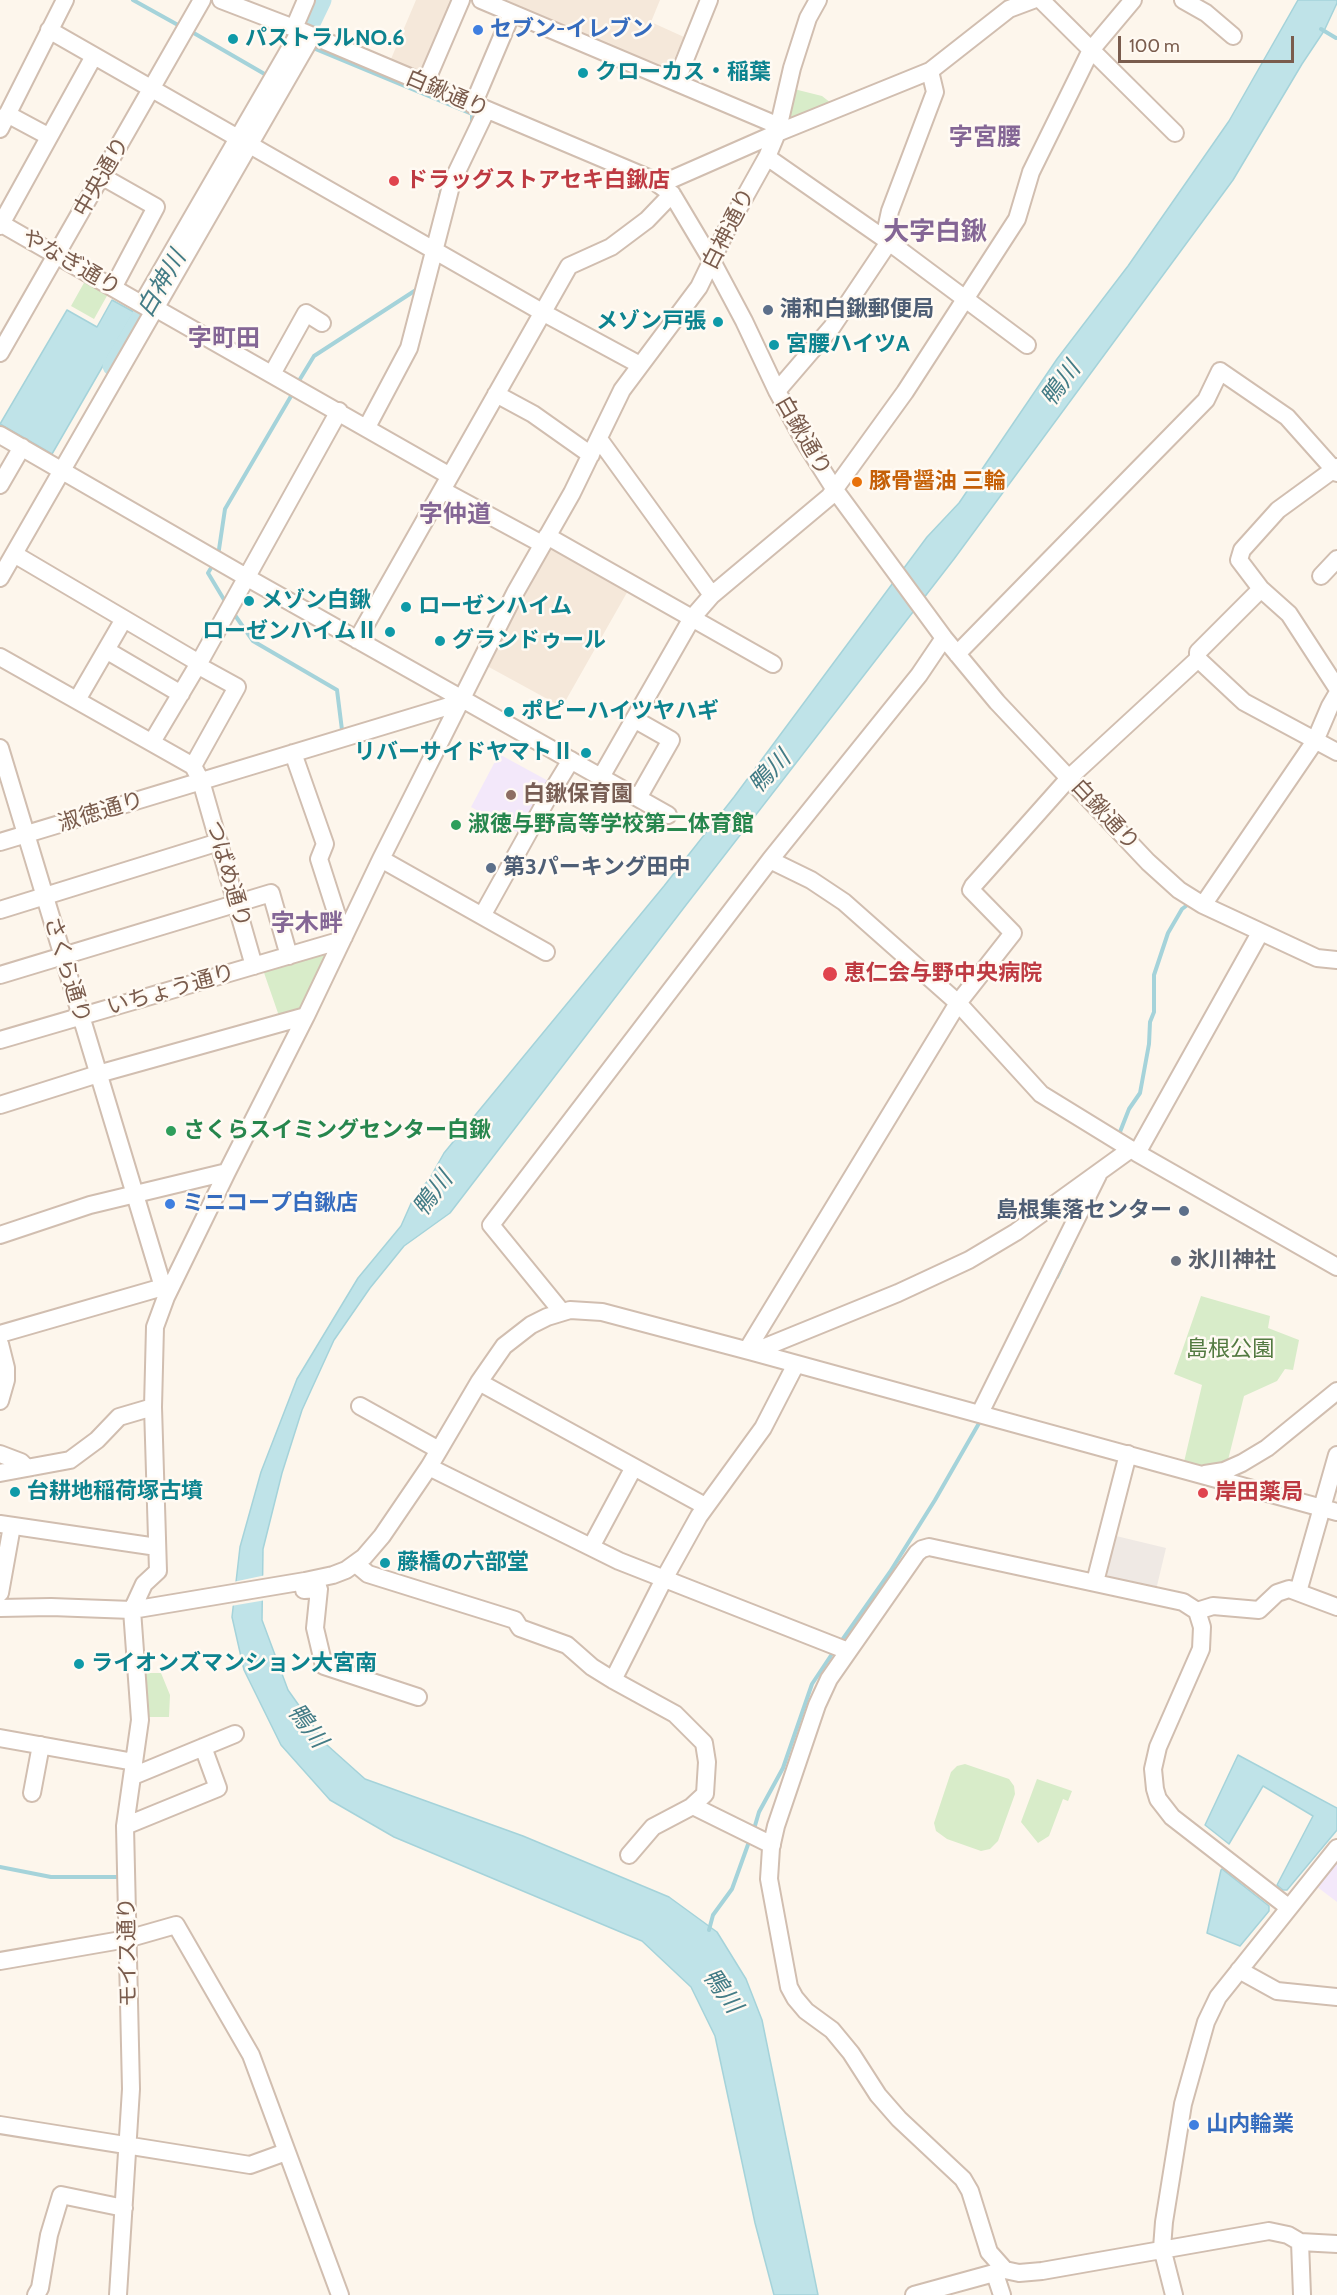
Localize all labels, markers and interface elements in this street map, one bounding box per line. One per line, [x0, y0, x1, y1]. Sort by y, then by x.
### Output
place label: セブン-イレブン [490, 17, 653, 43]
marker: セブン-イレブン [471, 23, 485, 37]
scale bar [1121, 24, 1296, 62]
place label: パストラルNO.6 [245, 26, 405, 52]
marker: パストラルNO.6 [226, 32, 240, 46]
text: 100 m [1129, 35, 1180, 57]
place label: クローカス・稲葉 [595, 60, 771, 86]
street label: 白鍬通り [401, 65, 493, 123]
marker: クローカス・稲葉 [576, 66, 590, 80]
district label: 字宮腰 [949, 124, 1021, 152]
street label: 中央通り [69, 132, 135, 222]
place label: ドラッグストアセキ白鍬店 [406, 168, 670, 194]
marker: ドラッグストアセキ白鍬店 [387, 174, 401, 188]
street label: 白神通り [697, 184, 761, 274]
district label: 大字白鍬 [883, 216, 987, 248]
street label: やなぎ通り [17, 224, 125, 302]
water label: 白神川 [132, 246, 192, 322]
place label: 浦和白鍬郵便局 [780, 297, 934, 323]
marker: 浦和白鍬郵便局 [761, 303, 775, 317]
place label: メゾン戸張 [596, 309, 706, 335]
marker: メゾン戸張 [711, 315, 725, 329]
district label: 字町田 [188, 325, 260, 353]
place label: 宮腰ハイツA [786, 332, 910, 358]
marker: 宮腰ハイツA [767, 338, 781, 352]
water label: 鴨川 [1035, 356, 1087, 412]
street label: 白鍬通り [770, 391, 836, 481]
place label: 豚骨醤油 三輪 [869, 469, 1006, 495]
marker: 豚骨醤油 三輪 [850, 475, 864, 489]
district label: 字仲道 [419, 501, 491, 529]
place label: メゾン白鍬 [261, 588, 371, 614]
marker: メゾン白鍬 [242, 594, 256, 608]
place label: ローゼンハイム [418, 594, 572, 620]
marker: ローゼンハイム [399, 600, 413, 614]
place label: ローゼンハイムⅡ [202, 619, 378, 645]
marker: ローゼンハイムⅡ [383, 625, 397, 639]
place label: グランドゥール [452, 628, 606, 654]
marker: グランドゥール [433, 634, 447, 648]
place label: ポピーハイツヤハギ [521, 699, 719, 725]
marker: ポピーハイツヤハギ [502, 705, 516, 719]
place label: リバーサイドヤマトⅡ [354, 740, 574, 766]
water label: 鴨川 [743, 745, 797, 799]
marker: リバーサイドヤマトⅡ [579, 746, 593, 760]
street label: 白鍬通り [1065, 774, 1145, 856]
place label: 白鍬保育園 [523, 782, 633, 808]
street label: 淑徳通り [55, 787, 147, 837]
marker: 白鍬保育園 [504, 788, 518, 802]
place label: 淑徳与野高等学校第二体育館 [468, 812, 754, 838]
street label: つばめ通り [200, 817, 256, 931]
marker: 淑徳与野高等学校第二体育館 [449, 818, 463, 832]
place label: 第3パーキング田中 [503, 855, 691, 881]
marker: 第3パーキング田中 [484, 861, 498, 875]
district label: 字木畔 [271, 910, 343, 938]
street label: さくら通り [38, 914, 96, 1026]
street label: いちょう通り [104, 959, 238, 1021]
place label: 恵仁会与野中央病院 [844, 961, 1042, 987]
marker: 恵仁会与野中央病院 [821, 965, 839, 983]
place label: さくらスイミングセンター白鍬 [183, 1118, 491, 1144]
marker: さくらスイミングセンター白鍬 [164, 1124, 178, 1138]
water label: 鴨川 [407, 1166, 459, 1222]
place label: ミニコープ白鍬店 [182, 1191, 358, 1217]
marker: ミニコープ白鍬店 [163, 1197, 177, 1211]
place label: 島根集落センター [996, 1198, 1172, 1224]
marker: 島根集落センター [1177, 1204, 1191, 1218]
place label: 氷川神社 [1188, 1248, 1276, 1274]
marker: 氷川神社 [1169, 1254, 1183, 1268]
park label: 島根公園 [1186, 1337, 1274, 1363]
place label: 台耕地稲荷塚古墳 [27, 1479, 203, 1505]
place label: 岸田薬局 [1215, 1480, 1303, 1506]
marker: 台耕地稲荷塚古墳 [8, 1485, 22, 1499]
marker: 岸田薬局 [1196, 1486, 1210, 1500]
place label: 藤橋の六部堂 [397, 1550, 529, 1576]
marker: 藤橋の六部堂 [378, 1556, 392, 1570]
place label: ライオンズマンション大宮南 [91, 1651, 377, 1677]
marker: ライオンズマンション大宮南 [72, 1657, 86, 1671]
water label: 鴨川 [281, 1698, 333, 1754]
street label: モイス通り [114, 1897, 142, 2007]
water label: 鴨川 [696, 1963, 748, 2019]
place label: 山内輪業 [1206, 2112, 1294, 2138]
marker: 山内輪業 [1187, 2118, 1201, 2132]

